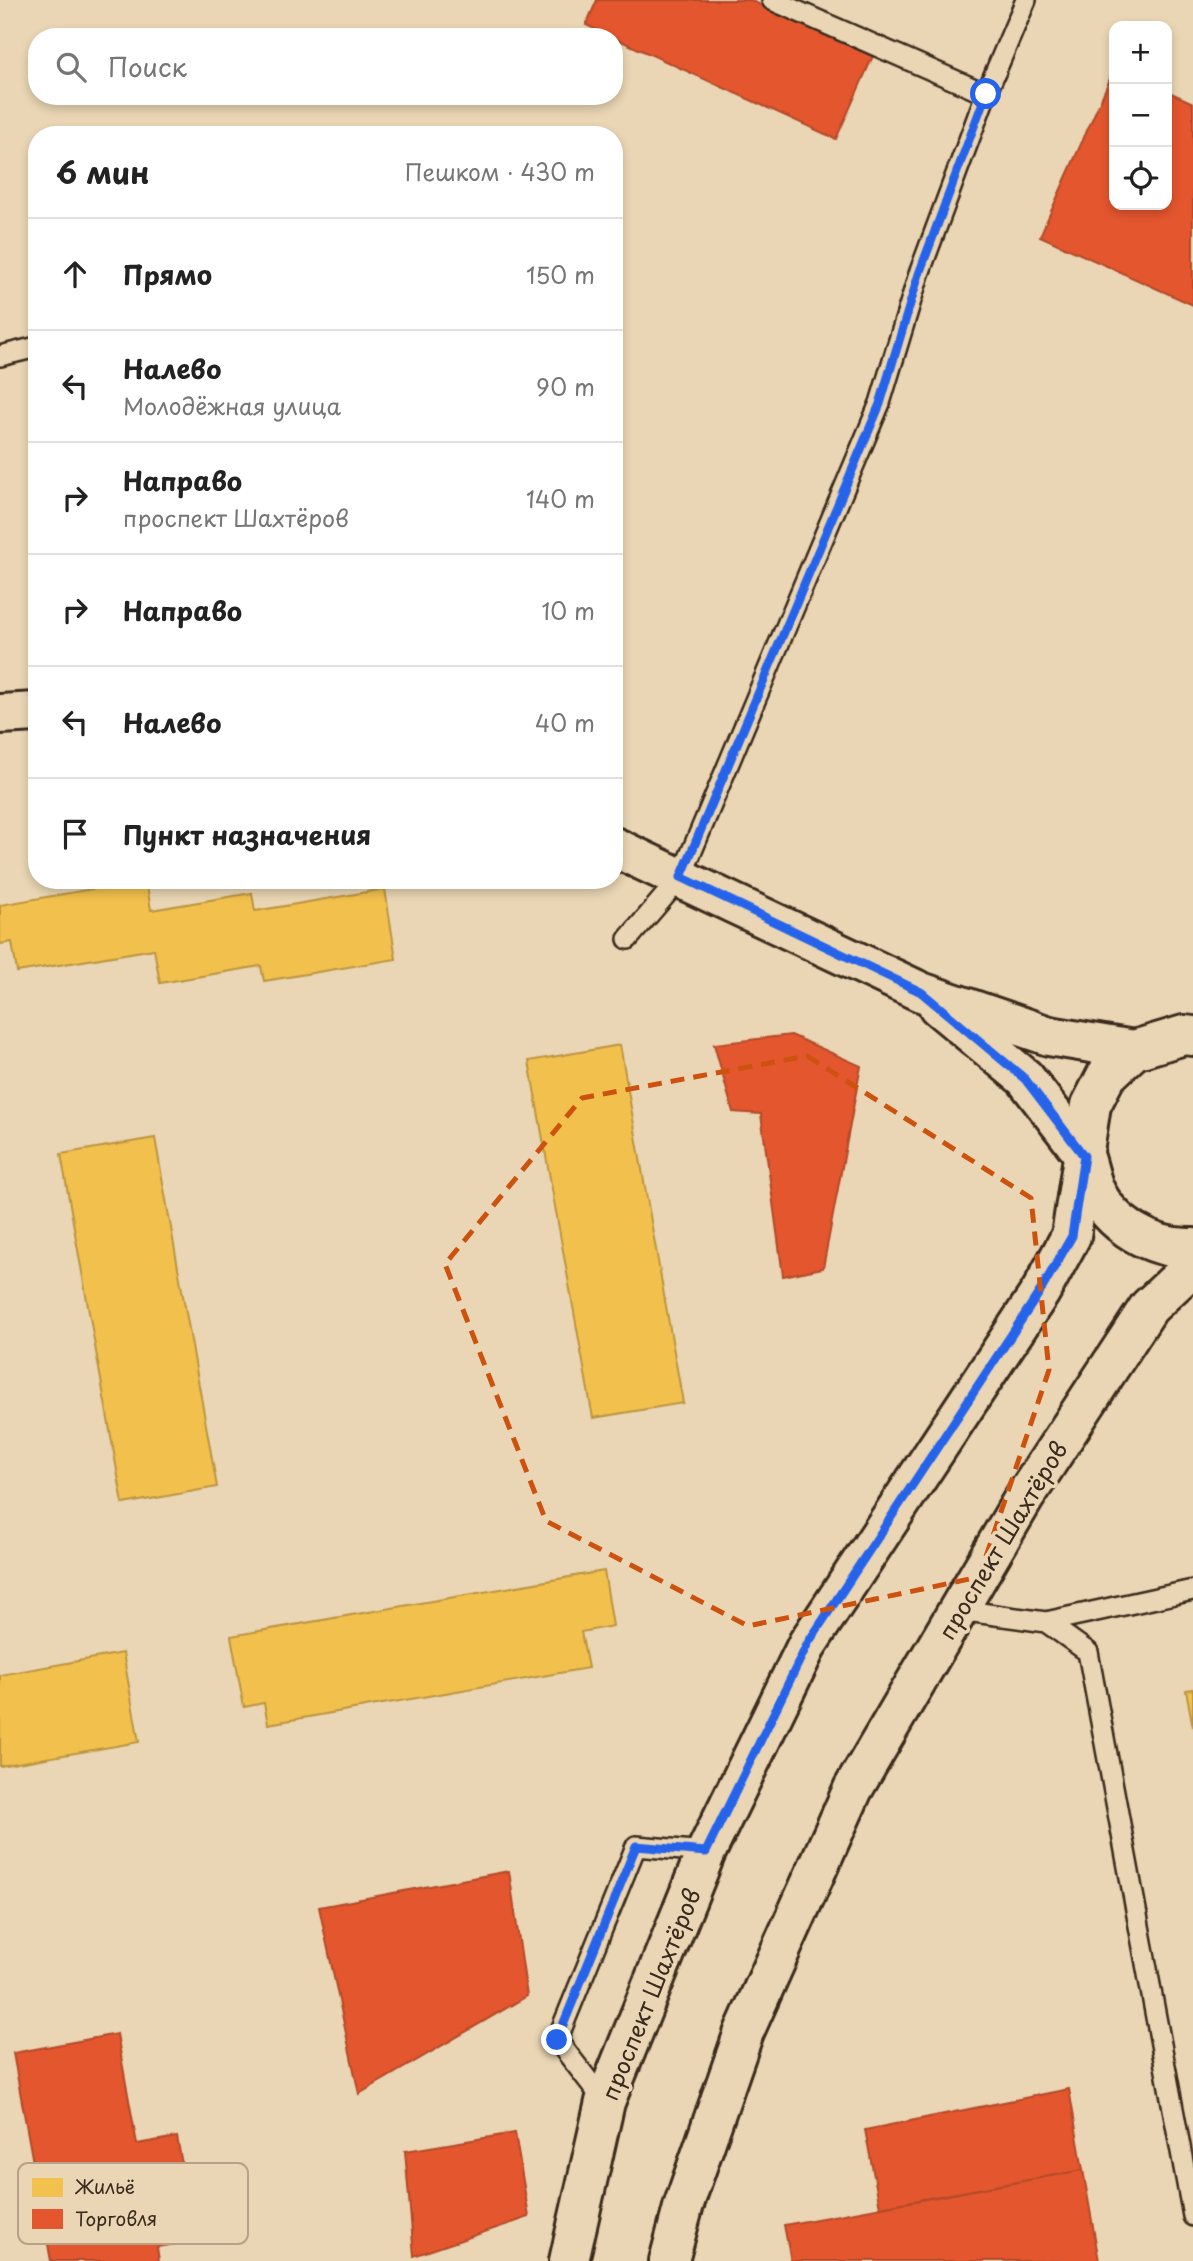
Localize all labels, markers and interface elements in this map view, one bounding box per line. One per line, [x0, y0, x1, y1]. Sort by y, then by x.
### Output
map controls [1109, 21, 1172, 210]
button: + [1109, 21, 1172, 84]
search box [28, 28, 623, 105]
text: Поиск [108, 47, 187, 86]
icon: search [52, 48, 90, 86]
route start [970, 78, 1001, 109]
button: − [1109, 84, 1172, 147]
button: locate [1109, 147, 1172, 210]
text: 6 мин [56, 149, 150, 194]
text: Пешком · 430 m [405, 154, 595, 189]
icon: ahead [56, 255, 94, 293]
text: Прямо [123, 255, 212, 294]
text: 150 m [526, 257, 595, 292]
text: Налево [123, 349, 221, 388]
icon: left [56, 367, 94, 405]
text: 90 m [536, 369, 595, 404]
text: Молодёжная улица [123, 388, 341, 423]
text: Направо [123, 461, 242, 500]
icon: right [56, 479, 94, 517]
text: 140 m [526, 481, 595, 516]
text: проспект Шахтёров [123, 500, 349, 535]
icon: right [56, 591, 94, 629]
text: Направо [123, 591, 242, 630]
text: 10 m [541, 593, 595, 628]
icon: left [56, 703, 94, 741]
text: Налево [123, 703, 221, 742]
text: 40 m [535, 705, 595, 740]
icon: arrive [56, 815, 94, 853]
text: Пункт назначения [123, 815, 371, 854]
street label: проспект Шахтёров [929, 1434, 1075, 1646]
street label: проспект Шахтёров [591, 1883, 709, 2105]
route end [541, 2024, 572, 2055]
legend [18, 2163, 248, 2244]
text: Жильё [74, 2172, 135, 2200]
text: Торговля [75, 2204, 157, 2232]

